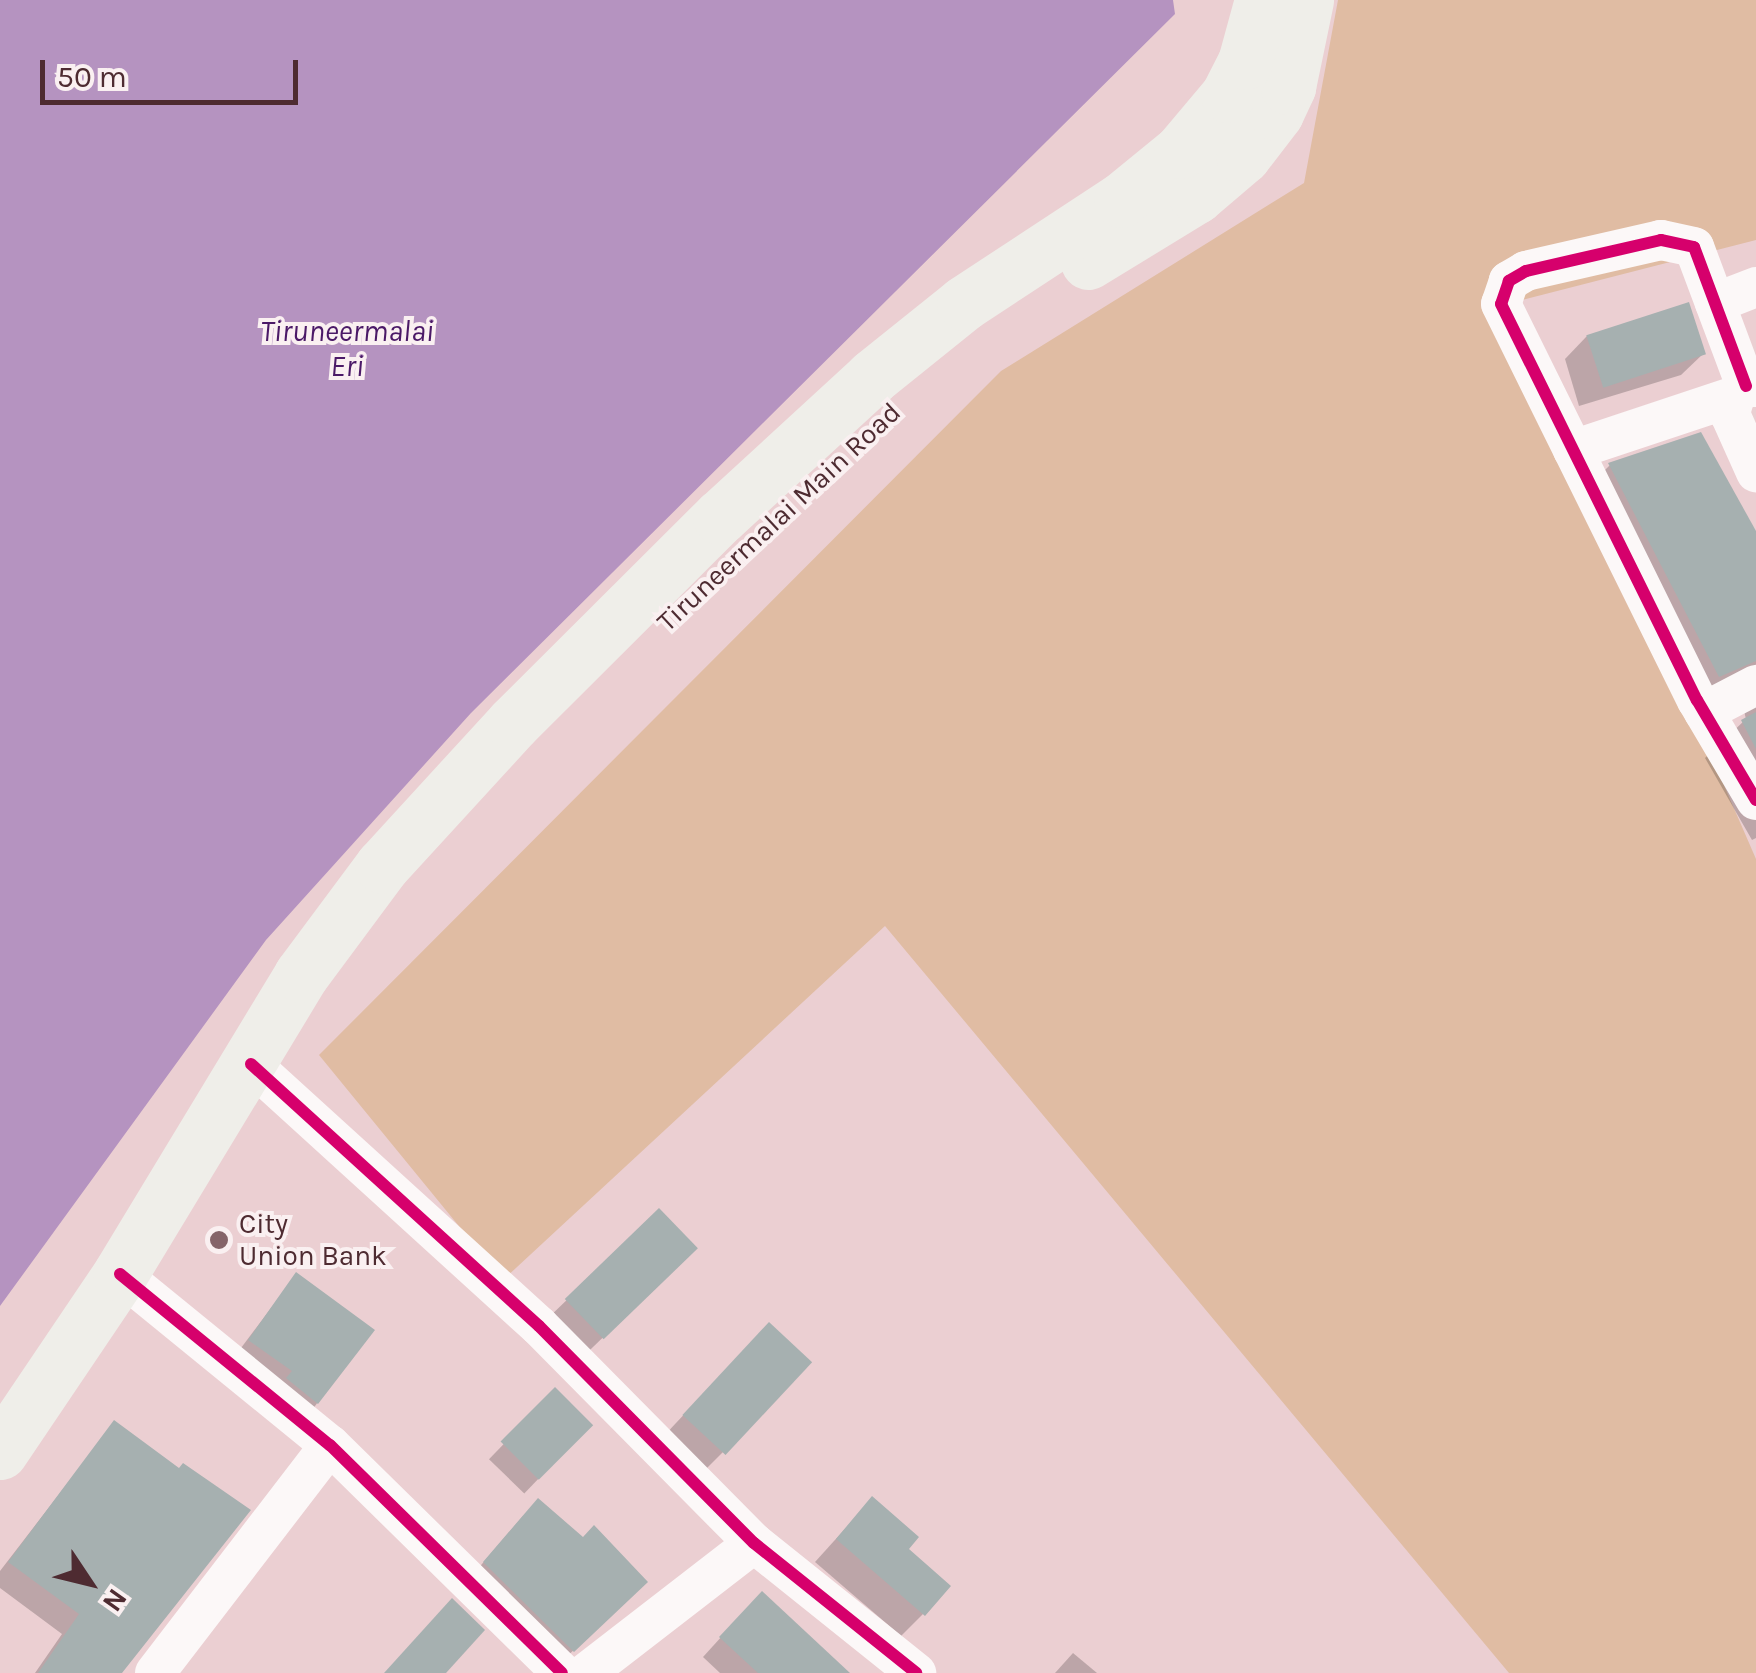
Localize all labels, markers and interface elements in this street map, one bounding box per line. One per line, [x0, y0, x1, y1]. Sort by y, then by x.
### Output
scale bar [45, 40, 302, 102]
text: 50 m [57, 59, 127, 95]
water label: Tiruneermalai Eri [260, 313, 434, 384]
street label: Tiruneermalai Main Road [650, 395, 908, 639]
place label: City Union Bank [239, 1207, 387, 1273]
marker: City Union Bank [208, 1229, 230, 1251]
north arrow [40, 1533, 140, 1633]
text: N [96, 1583, 134, 1618]

